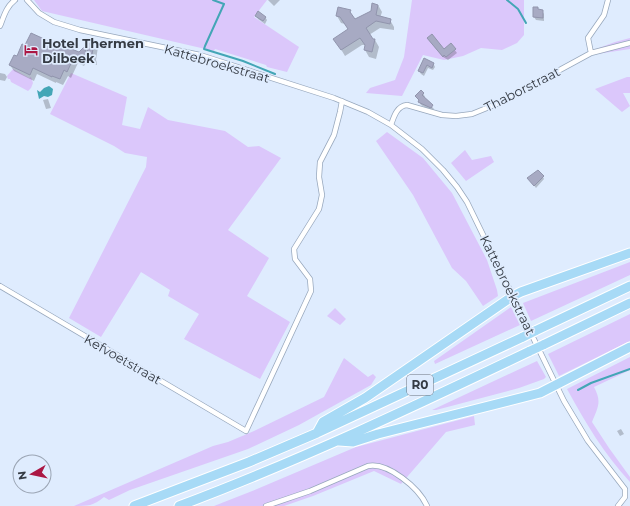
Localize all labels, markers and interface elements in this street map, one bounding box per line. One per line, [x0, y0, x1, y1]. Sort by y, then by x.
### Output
place label: Hotel Thermen Dilbeek [42, 35, 144, 66]
street label: Kattebroekstraat [162, 40, 272, 86]
hotel icon: Hotel Thermen Dilbeek [23, 42, 39, 58]
street label: Thaborstraat [481, 63, 563, 115]
street label: Kattebroekstraat [477, 232, 539, 338]
street label: Kefvoetstraat [82, 330, 164, 388]
road number: R0 [407, 375, 433, 395]
north arrow [12, 454, 52, 494]
text: N [15, 470, 30, 481]

